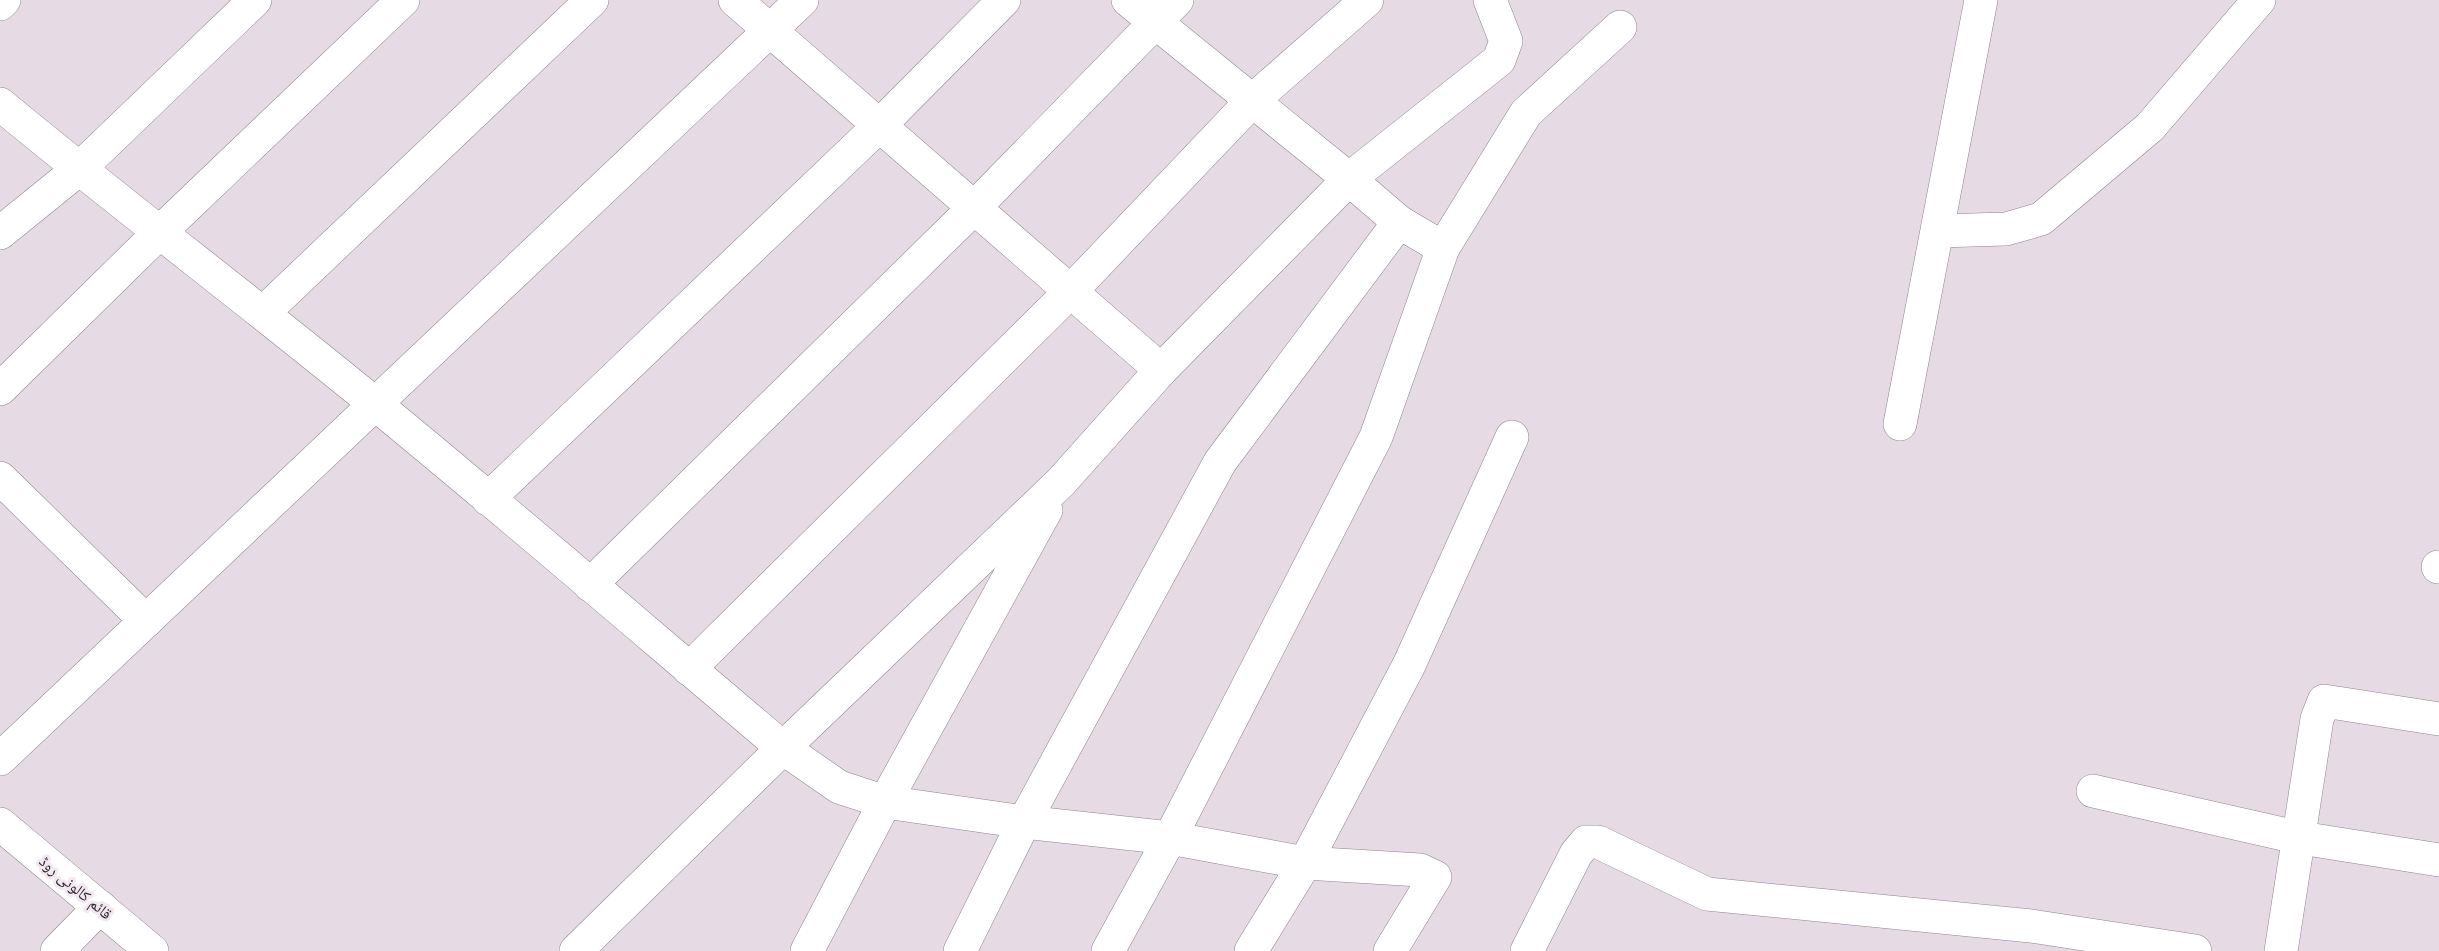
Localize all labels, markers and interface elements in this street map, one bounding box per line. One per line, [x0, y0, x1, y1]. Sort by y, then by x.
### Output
street label: قائم کالونی روڈ [34, 851, 117, 925]

